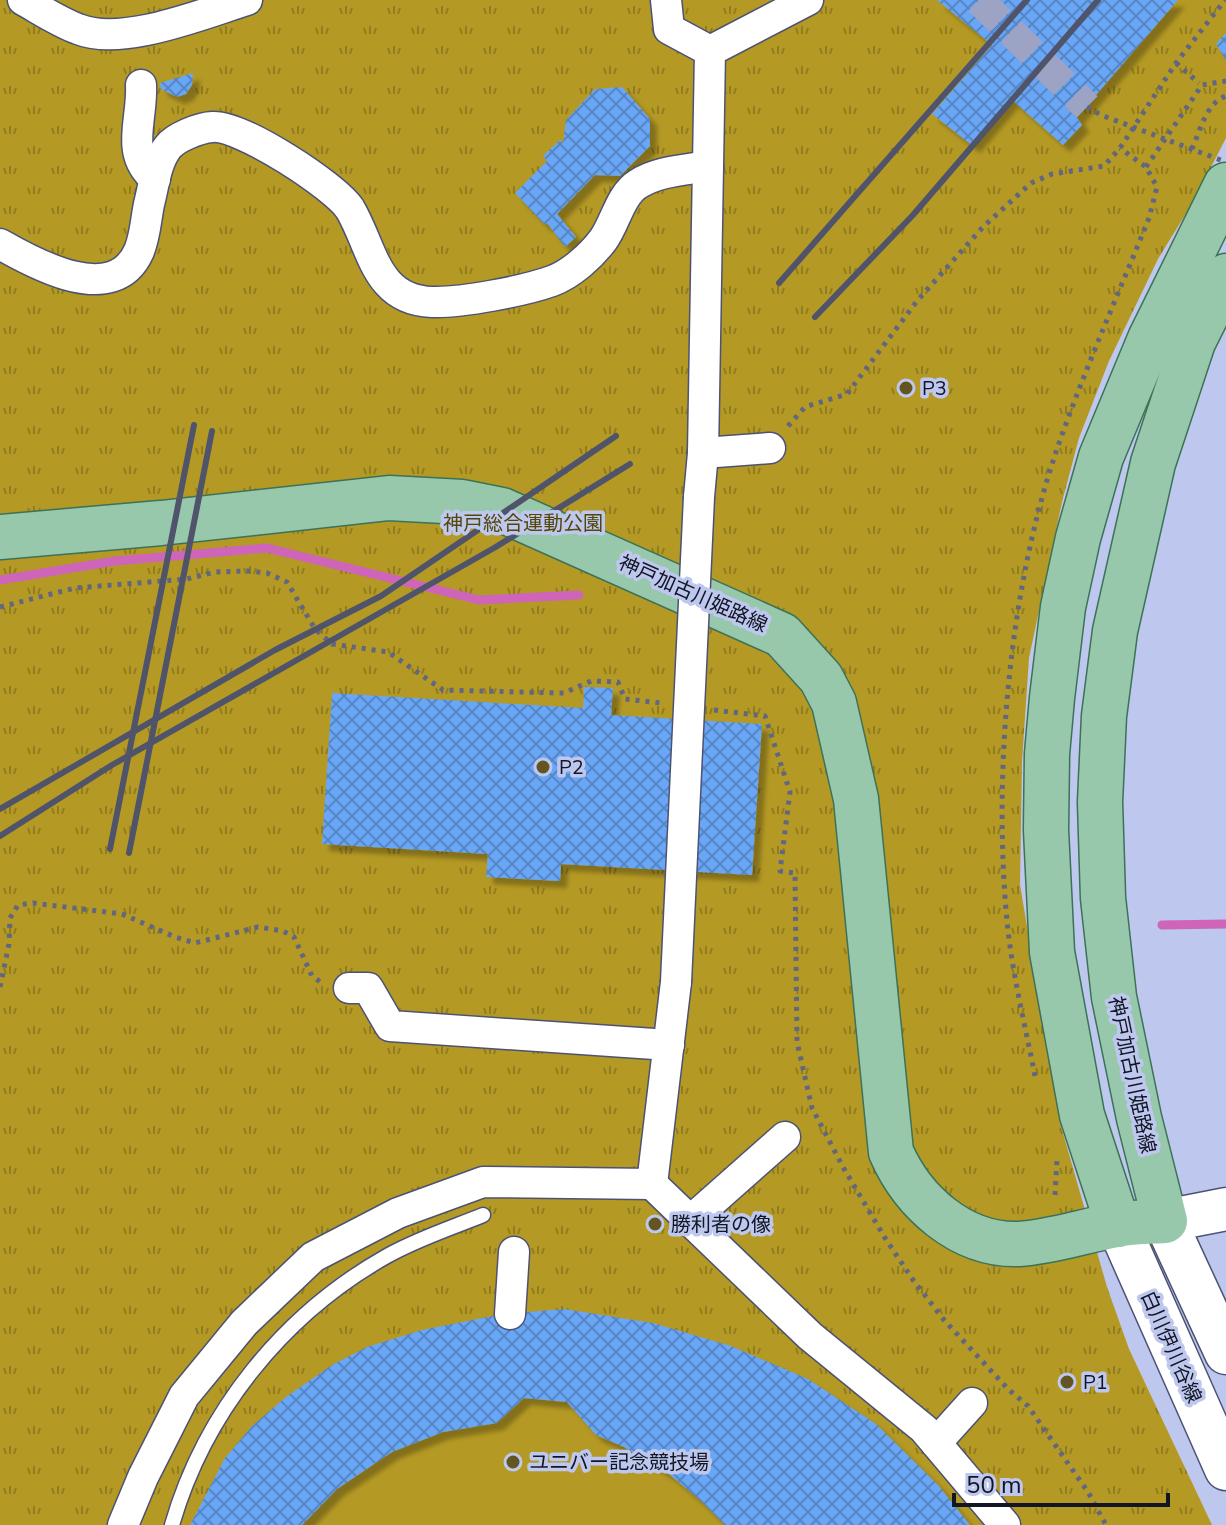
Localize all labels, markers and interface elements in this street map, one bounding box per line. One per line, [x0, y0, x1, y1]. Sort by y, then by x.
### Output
place label: P3 [922, 375, 947, 402]
marker: P3 [897, 379, 915, 397]
park label: 神戸総合運動公園 [443, 510, 603, 537]
street label: 神戸加古川姫路線 [614, 549, 772, 639]
place label: P2 [559, 754, 584, 781]
marker: P2 [534, 758, 552, 776]
street label: 神戸加古川姫路線 [1102, 994, 1162, 1156]
place label: 勝利者の像 [671, 1211, 771, 1238]
marker: 勝利者の像 [646, 1215, 664, 1233]
street label: 白川伊川谷線 [1134, 1287, 1208, 1407]
place label: P1 [1083, 1369, 1108, 1396]
marker: P1 [1058, 1373, 1076, 1391]
place label: ユニバー記念競技場 [529, 1449, 709, 1476]
marker: ユニバー記念競技場 [504, 1453, 522, 1471]
scale bar [954, 1457, 1168, 1507]
text: 50 m [966, 1469, 1022, 1501]

